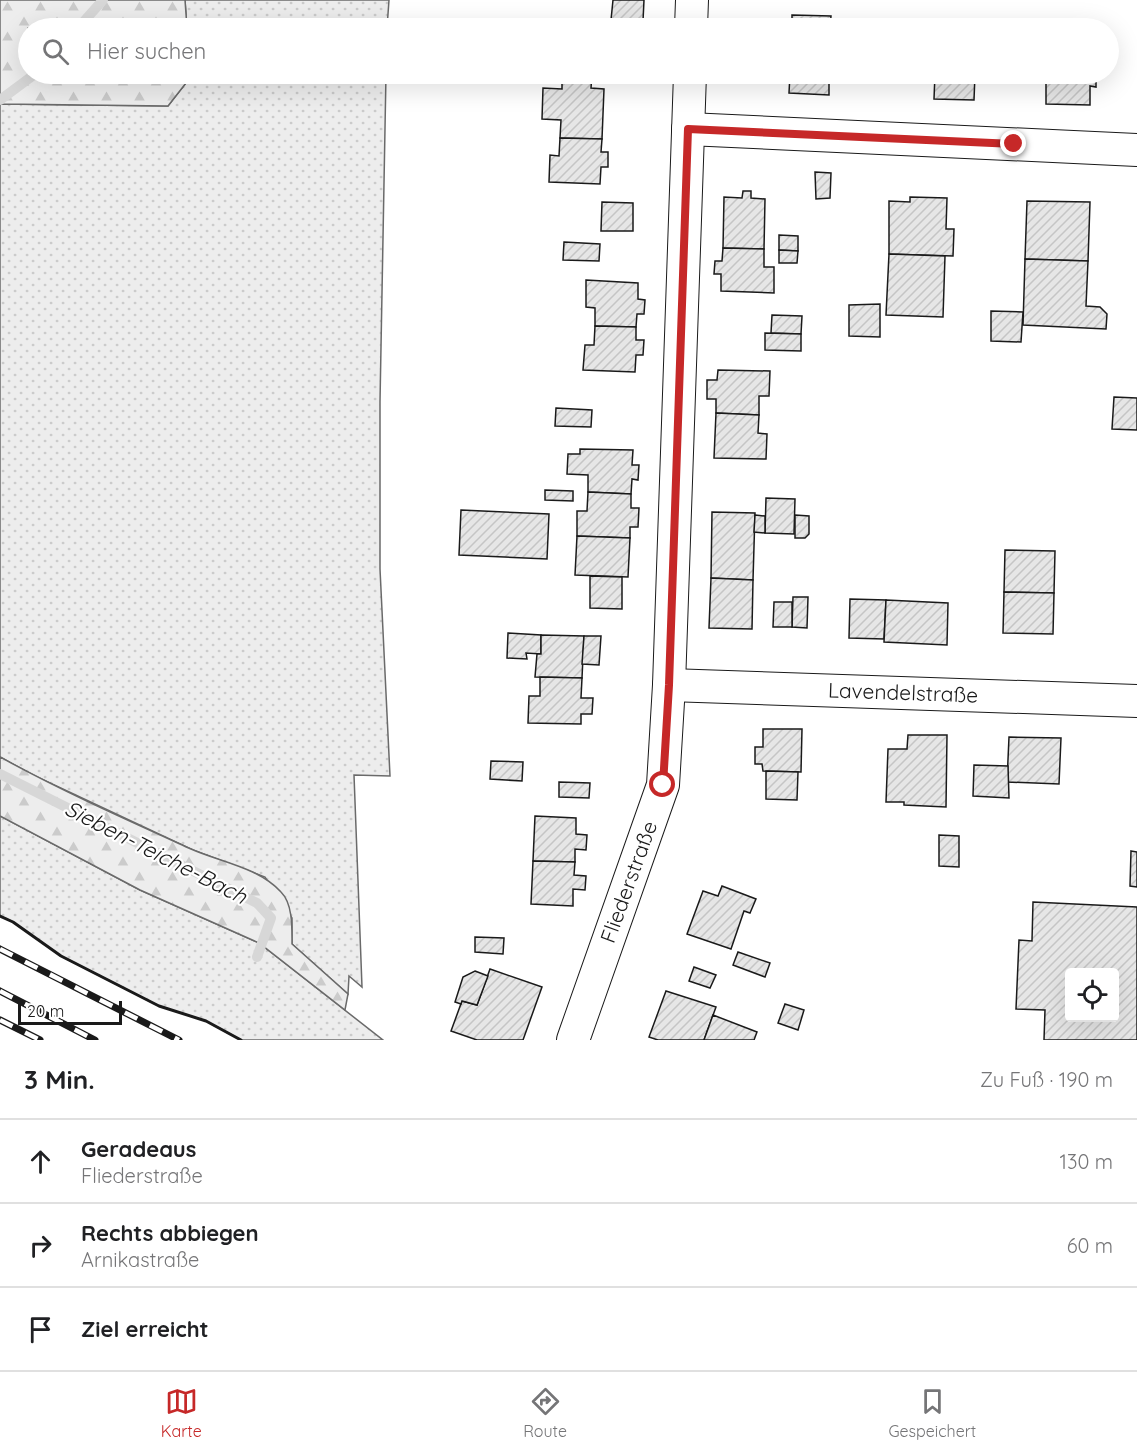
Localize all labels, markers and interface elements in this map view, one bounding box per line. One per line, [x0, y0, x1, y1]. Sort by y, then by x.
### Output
search box [18, 18, 1119, 84]
icon: search [39, 35, 72, 68]
text: Hier suchen [87, 37, 206, 65]
route end [1000, 130, 1026, 156]
street label: Lavendelstraße [828, 676, 979, 708]
route start [649, 771, 675, 797]
water label: Sieben-Teiche-Bach [60, 794, 252, 910]
street label: Fliederstraße [594, 817, 662, 946]
map controls [1065, 968, 1119, 1022]
button: locate [1065, 968, 1119, 1022]
scale bar [18, 998, 122, 1026]
text: 20 m [27, 1001, 64, 1021]
text: 3 Min. [24, 1063, 95, 1096]
text: Zu Fuß · 190 m [980, 1067, 1113, 1092]
text: Geradeaus [81, 1135, 196, 1163]
icon: ahead [24, 1145, 57, 1178]
text: 130 m [1060, 1149, 1113, 1174]
text: Fliederstraße [81, 1163, 203, 1188]
text: Rechts abbiegen [81, 1219, 259, 1247]
icon: right [24, 1229, 57, 1262]
text: 60 m [1067, 1233, 1113, 1258]
text: Arnikastraße [81, 1247, 199, 1272]
icon: arrive [24, 1313, 57, 1346]
text: Ziel erreicht [81, 1315, 209, 1343]
tab: Karte [161, 1385, 202, 1441]
tab: Route [523, 1385, 567, 1441]
tab: Gespeichert [888, 1385, 976, 1441]

